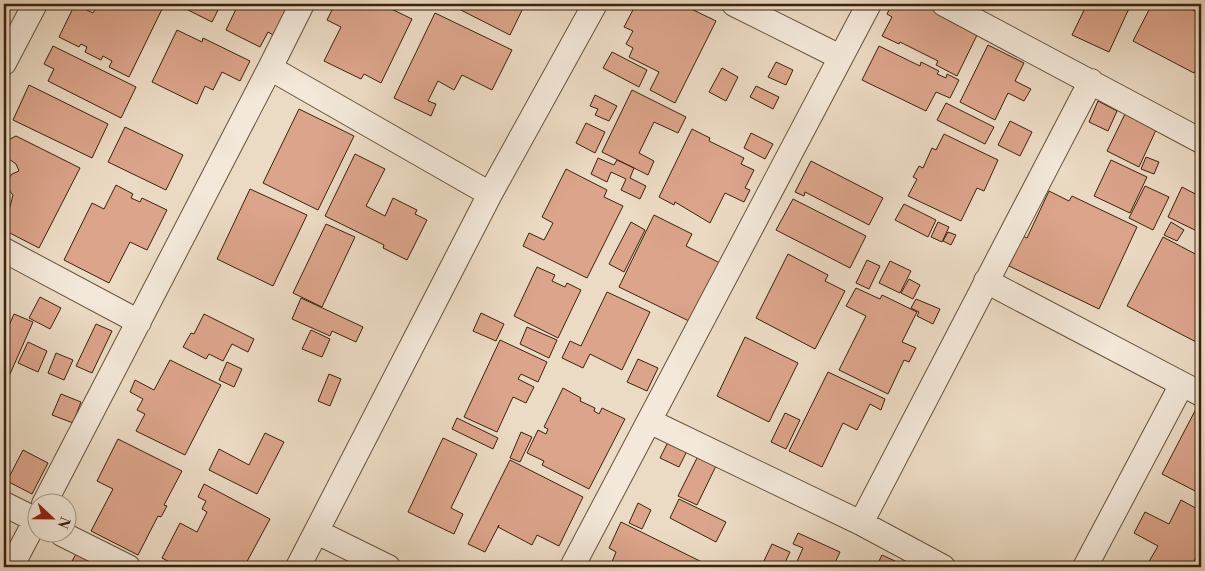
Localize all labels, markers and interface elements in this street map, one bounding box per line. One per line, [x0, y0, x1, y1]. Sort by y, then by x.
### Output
north arrow [28, 494, 78, 544]
text: N [53, 514, 74, 531]

